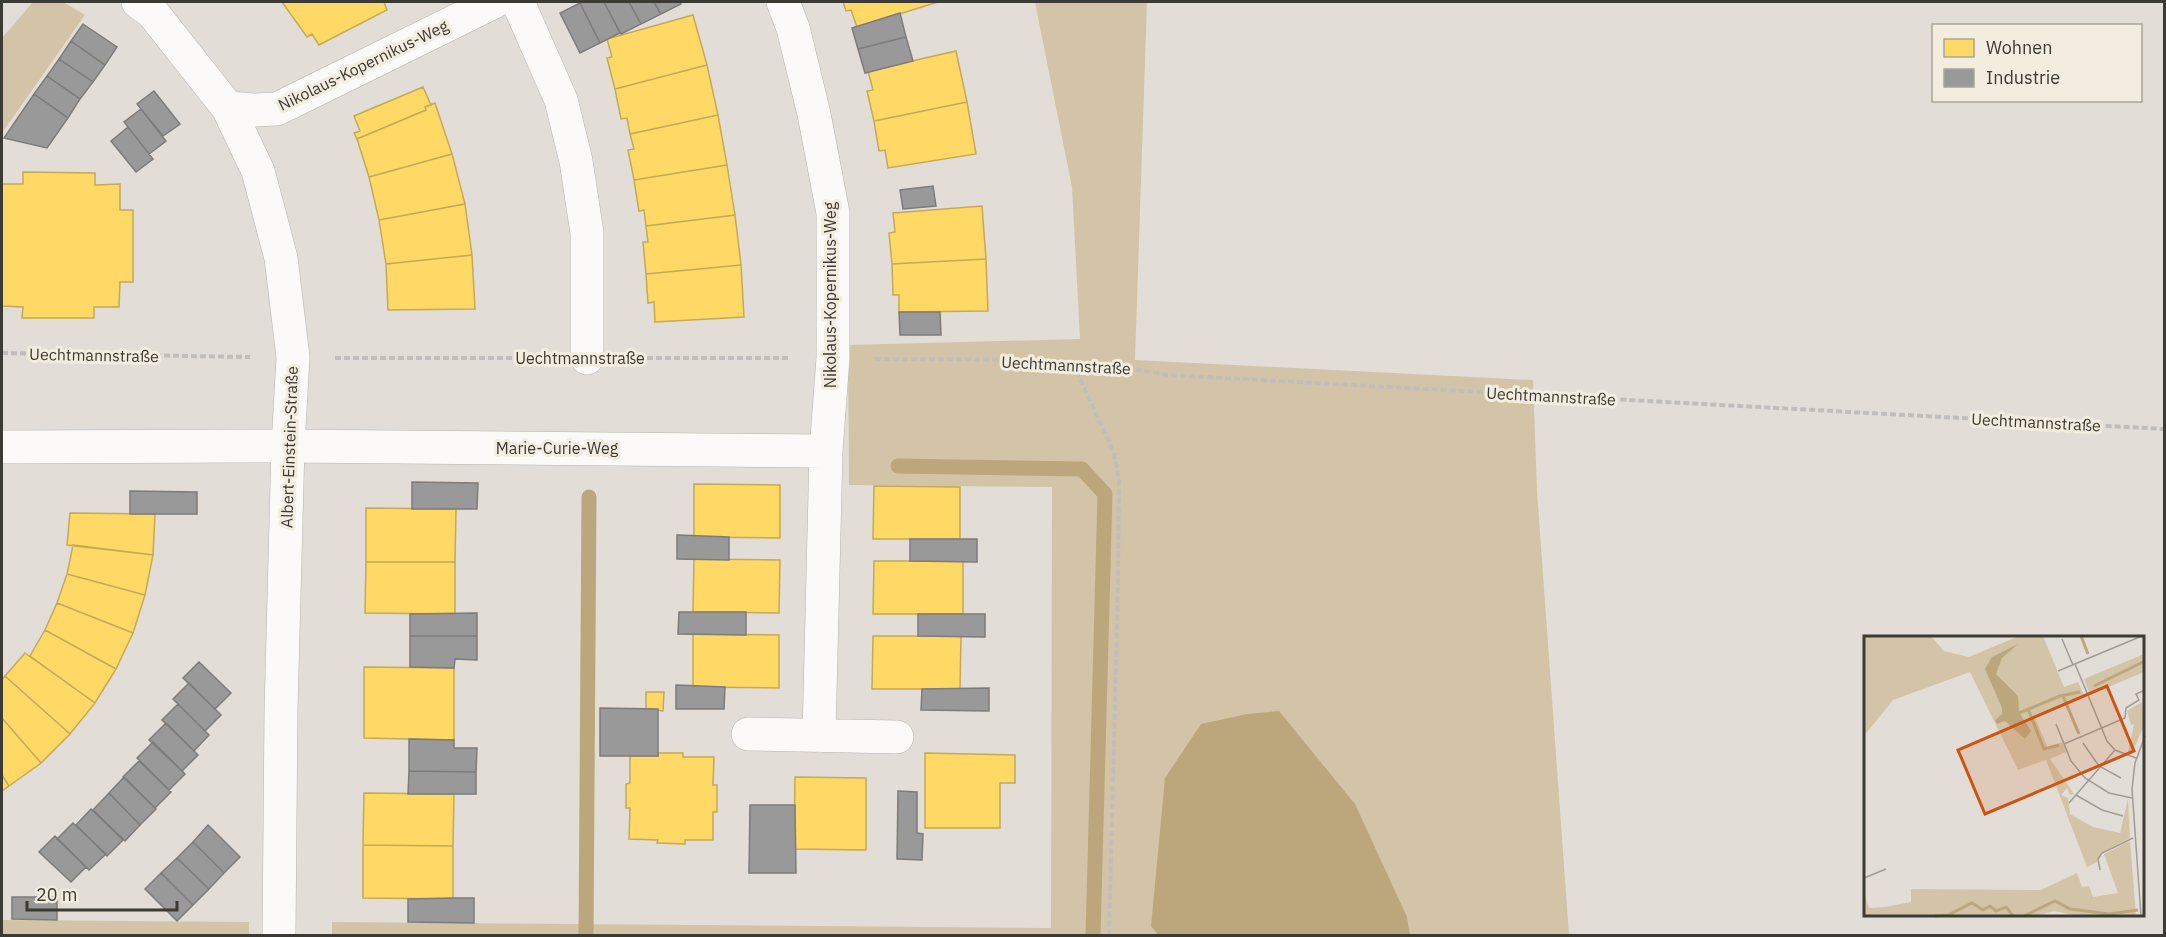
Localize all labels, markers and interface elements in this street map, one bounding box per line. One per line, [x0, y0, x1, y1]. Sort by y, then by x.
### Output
street label: Nikolaus-Kopernikus-Weg [275, 15, 452, 115]
legend [1932, 24, 2142, 102]
text: Wohnen [1986, 36, 2052, 59]
text: Industrie [1986, 66, 2060, 89]
street label: Nikolaus-Kopernikus-Weg [820, 201, 840, 388]
street label: Uechtmannstraße [29, 344, 159, 366]
street label: Uechtmannstraße [515, 348, 645, 368]
street label: Uechtmannstraße [1001, 352, 1132, 378]
street label: Albert-Einstein-Straße [276, 365, 302, 528]
street label: Uechtmannstraße [1486, 383, 1617, 409]
street label: Uechtmannstraße [1971, 409, 2102, 435]
street label: Marie-Curie-Weg [496, 438, 619, 458]
inset map [1864, 636, 2145, 916]
scale bar [27, 874, 177, 912]
text: 20 m [36, 883, 78, 906]

